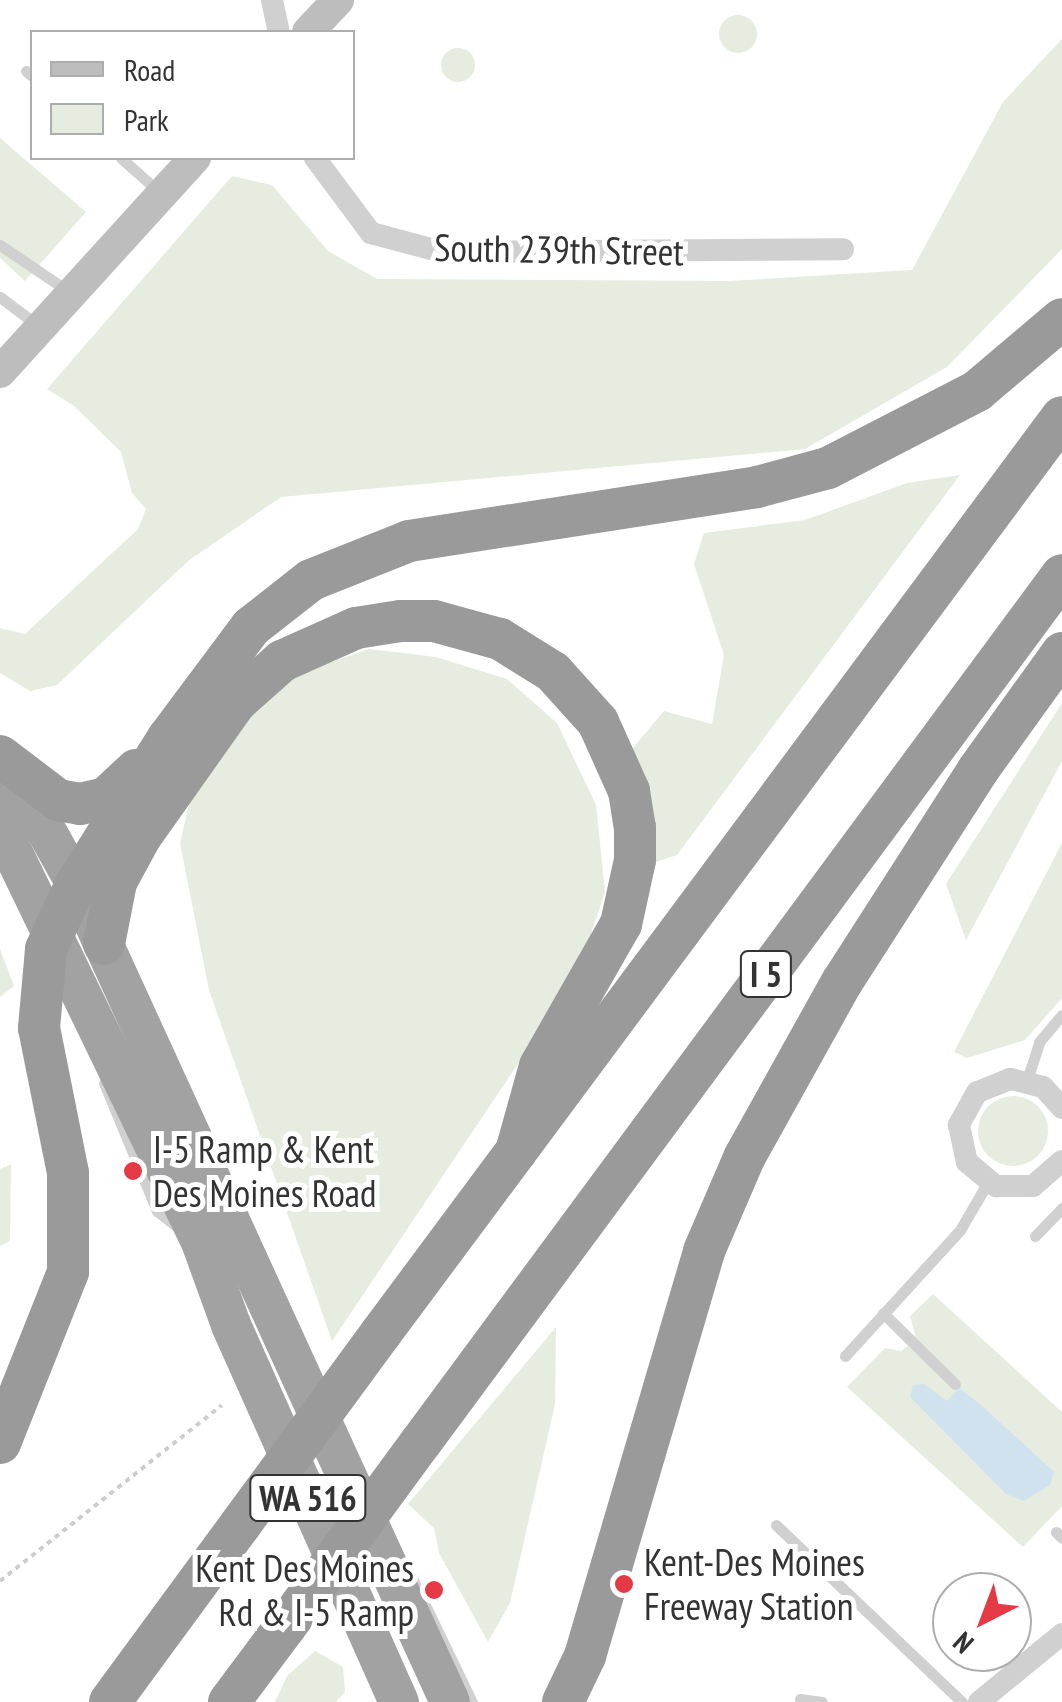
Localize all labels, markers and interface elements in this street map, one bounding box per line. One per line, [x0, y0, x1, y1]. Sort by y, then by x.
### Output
legend [30, 30, 355, 160]
text: Road [124, 50, 175, 89]
text: Park [124, 100, 169, 139]
street label: South 239th Street [434, 224, 684, 274]
road number: I 5 [738, 944, 794, 1004]
place label: I-5 Ramp & Kent Des Moines Road [153, 1126, 377, 1216]
marker: I-5 Ramp & Kent Des Moines Road [122, 1160, 144, 1182]
road number: WA 516 [248, 1468, 368, 1528]
place label: Kent-Des Moines Freeway Station [644, 1539, 865, 1628]
place label: Kent Des Moines Rd & I-5 Ramp [195, 1545, 414, 1635]
north arrow [932, 1572, 1032, 1672]
marker: Kent-Des Moines Freeway Station [613, 1573, 635, 1595]
marker: Kent Des Moines Rd & I-5 Ramp [423, 1579, 445, 1601]
text: N [945, 1624, 981, 1662]

